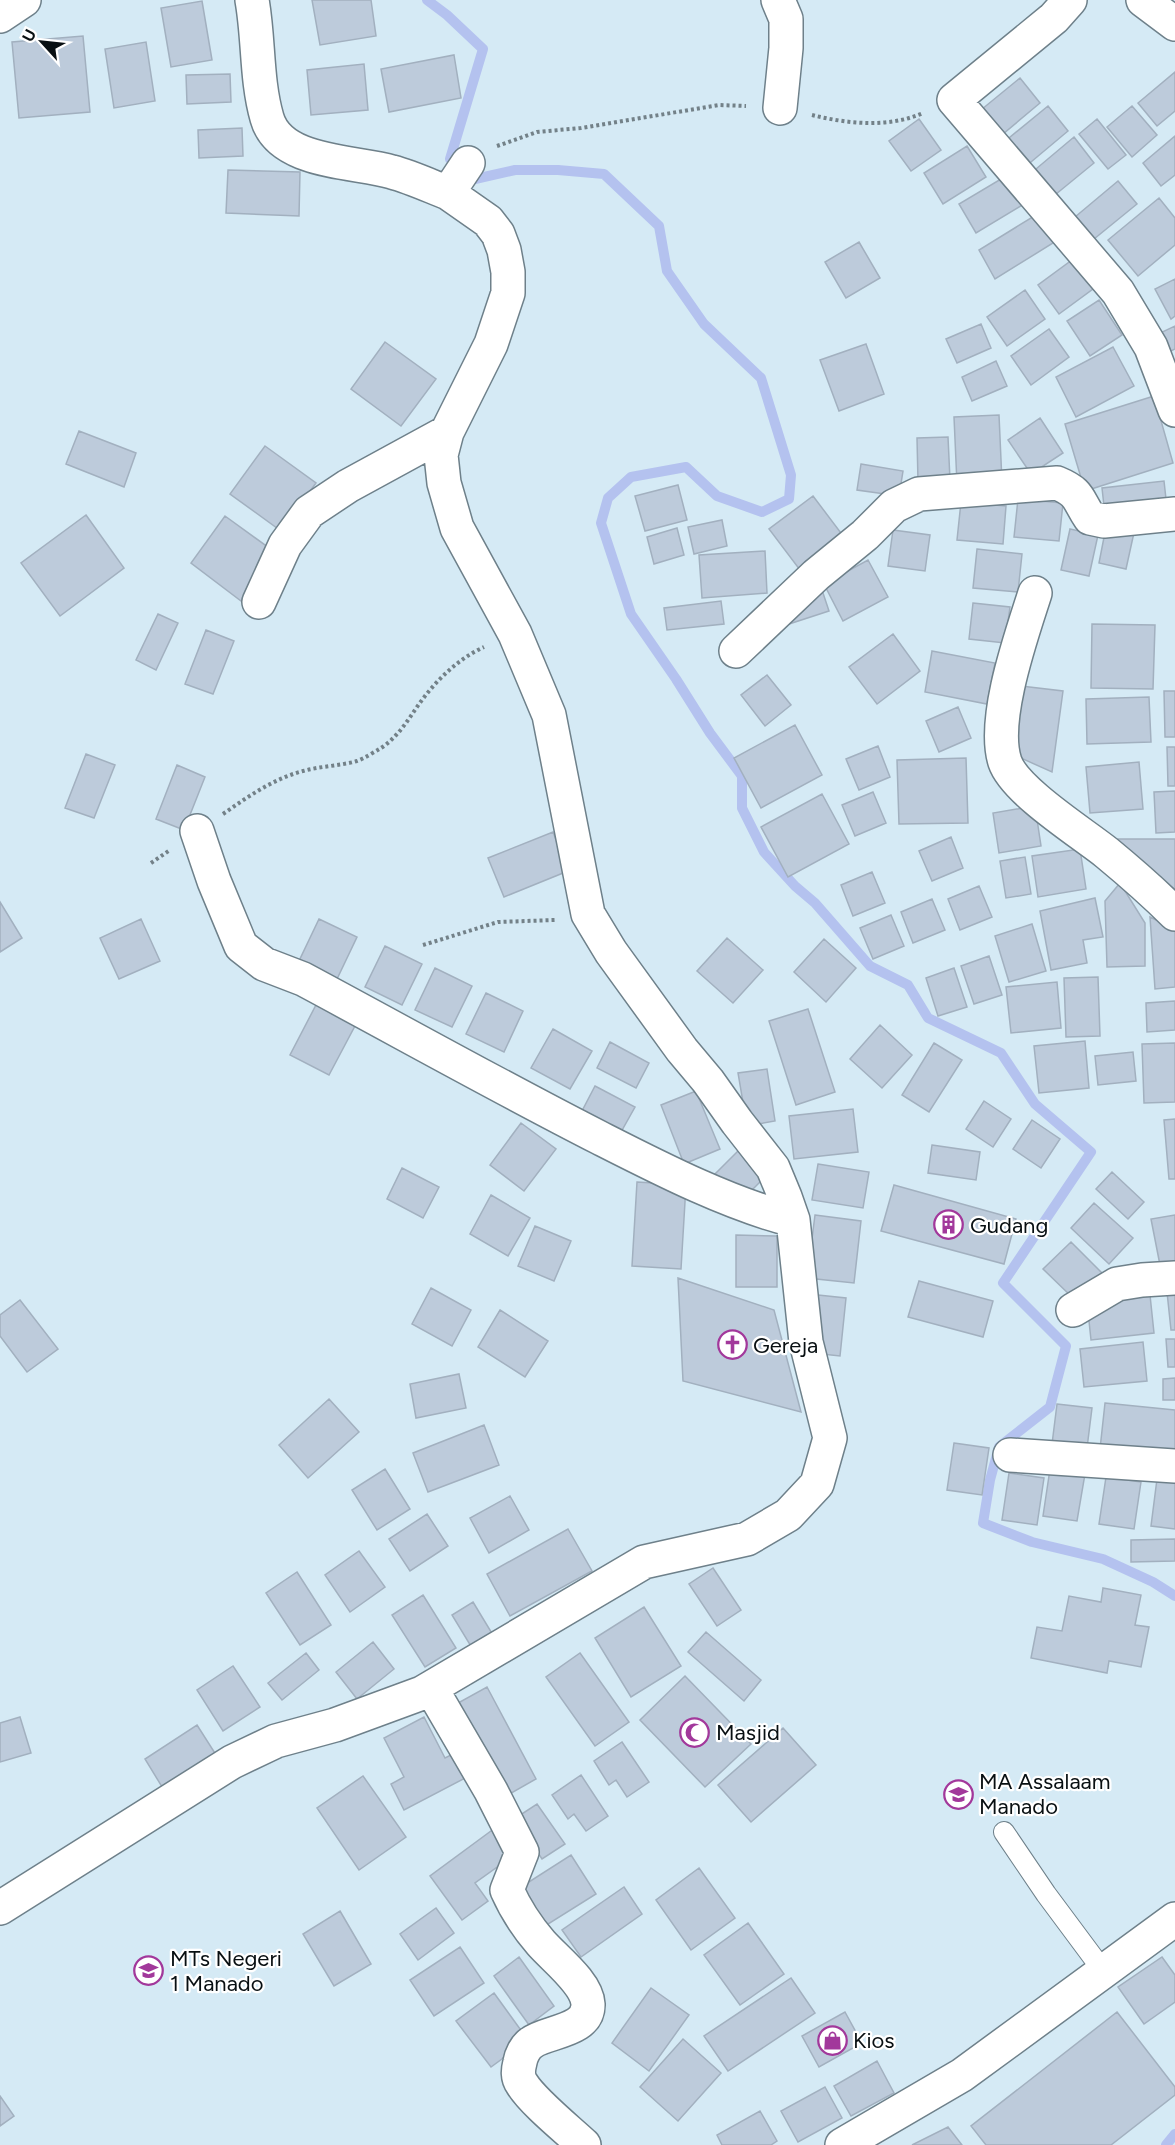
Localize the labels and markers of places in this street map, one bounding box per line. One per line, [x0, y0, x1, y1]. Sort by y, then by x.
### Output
building icon: Gudang [933, 1209, 965, 1241]
place label: Gudang [970, 1212, 1048, 1239]
church icon: Gereja [716, 1329, 748, 1361]
place label: Gereja [753, 1332, 818, 1359]
mosque icon: Masjid [679, 1716, 711, 1748]
place label: Masjid [716, 1719, 780, 1746]
place label: MA Assalaam Manado [979, 1768, 1111, 1820]
school or university icon: MA Assalaam Manado [942, 1778, 974, 1810]
place label: MTs Negeri 1 Manado [170, 1945, 282, 1997]
school or university icon: MTs Negeri 1 Manado [133, 1955, 165, 1987]
shop icon: Kios [816, 2024, 848, 2056]
place label: Kios [853, 2027, 895, 2054]

